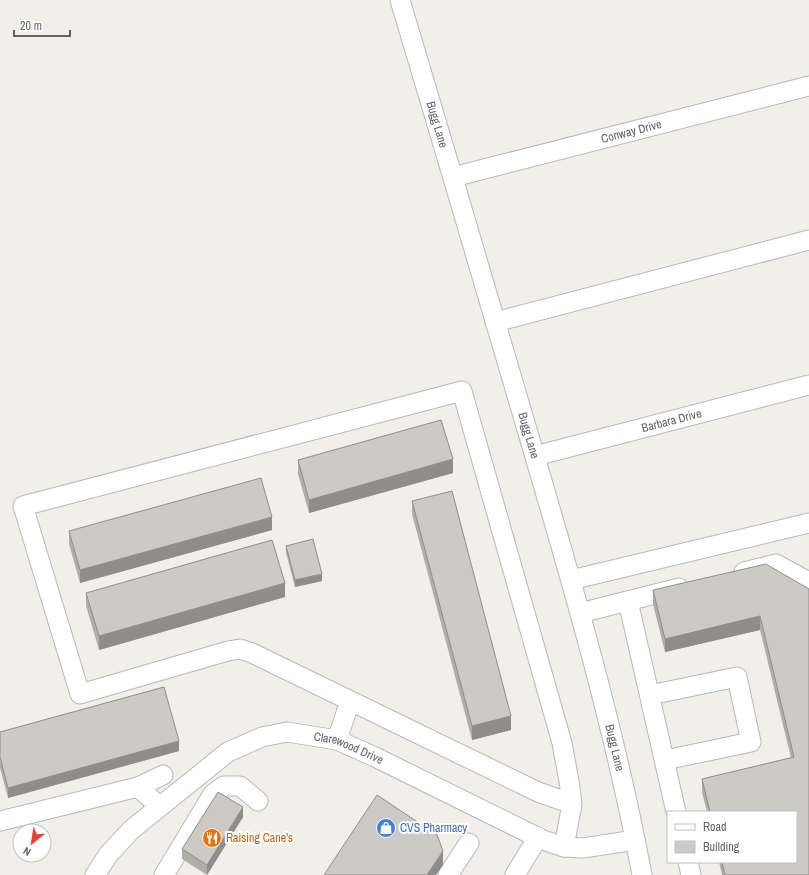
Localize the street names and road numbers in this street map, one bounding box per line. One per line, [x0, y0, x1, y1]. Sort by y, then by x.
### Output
street label: Bugg Lane [423, 99, 452, 150]
street label: Conway Drive [599, 116, 663, 147]
street label: Barbara Drive [640, 405, 703, 436]
street label: Bugg Lane [514, 410, 543, 461]
street label: Bugg Lane [601, 723, 628, 773]
street label: Clarewood Drive [313, 728, 386, 768]

